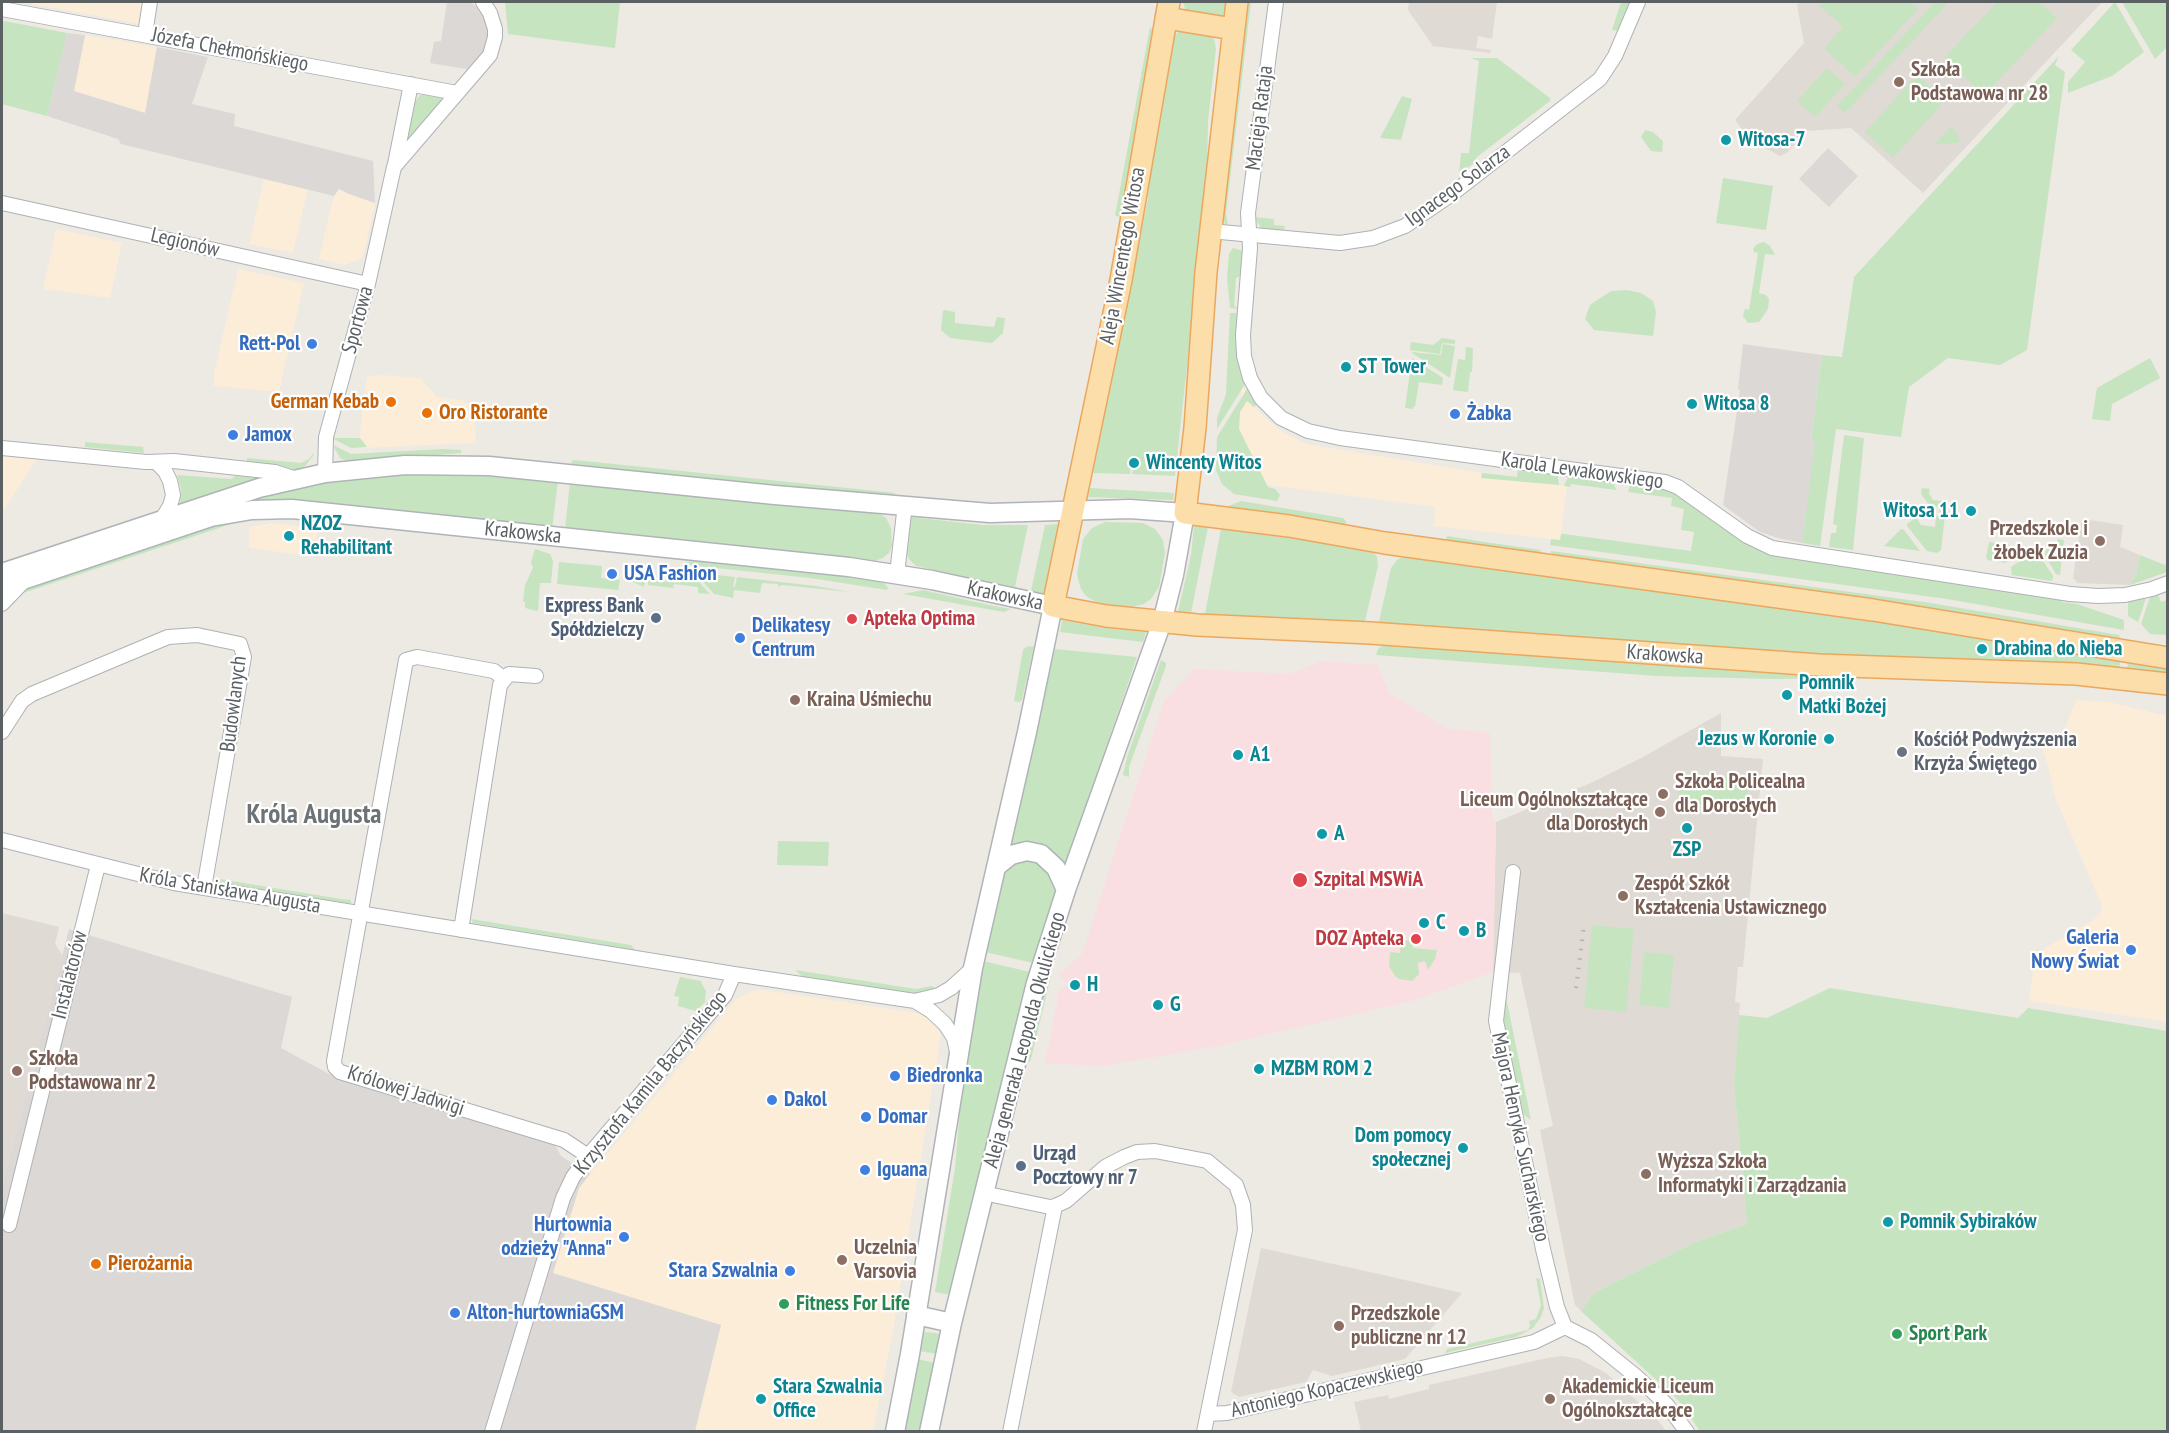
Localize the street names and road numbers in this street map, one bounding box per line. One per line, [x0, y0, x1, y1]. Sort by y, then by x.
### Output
street label: Józefa Chełmońskiego [150, 22, 310, 78]
street label: Macieja Rataja [1241, 64, 1279, 172]
street label: Ignacego Solarza [1401, 140, 1515, 232]
street label: Aleja Wincentego Witosa [1095, 166, 1151, 346]
street label: Legionów [148, 223, 222, 263]
street label: Sportowa [337, 284, 379, 356]
street label: Karola Lewakowskiego [1499, 447, 1665, 495]
street label: Krakowska [483, 516, 563, 550]
street label: Krakowska [965, 576, 1045, 616]
street label: Krakowska [1626, 640, 1704, 670]
street label: Budowlanych [216, 655, 252, 753]
street label: Króla Stanisława Augusta [137, 863, 323, 919]
street label: Aleja generała Leopolda Okulickiego [979, 909, 1071, 1171]
street label: Instalatorów [47, 928, 93, 1022]
street label: Krzysztofa Kamila Baczyńskiego [569, 986, 733, 1180]
street label: Majora Henryka Sucharskiego [1486, 1030, 1554, 1244]
street label: Królowej Jadwigi [344, 1060, 468, 1122]
street label: Antoniego Kopaczewskiego [1228, 1355, 1426, 1423]

